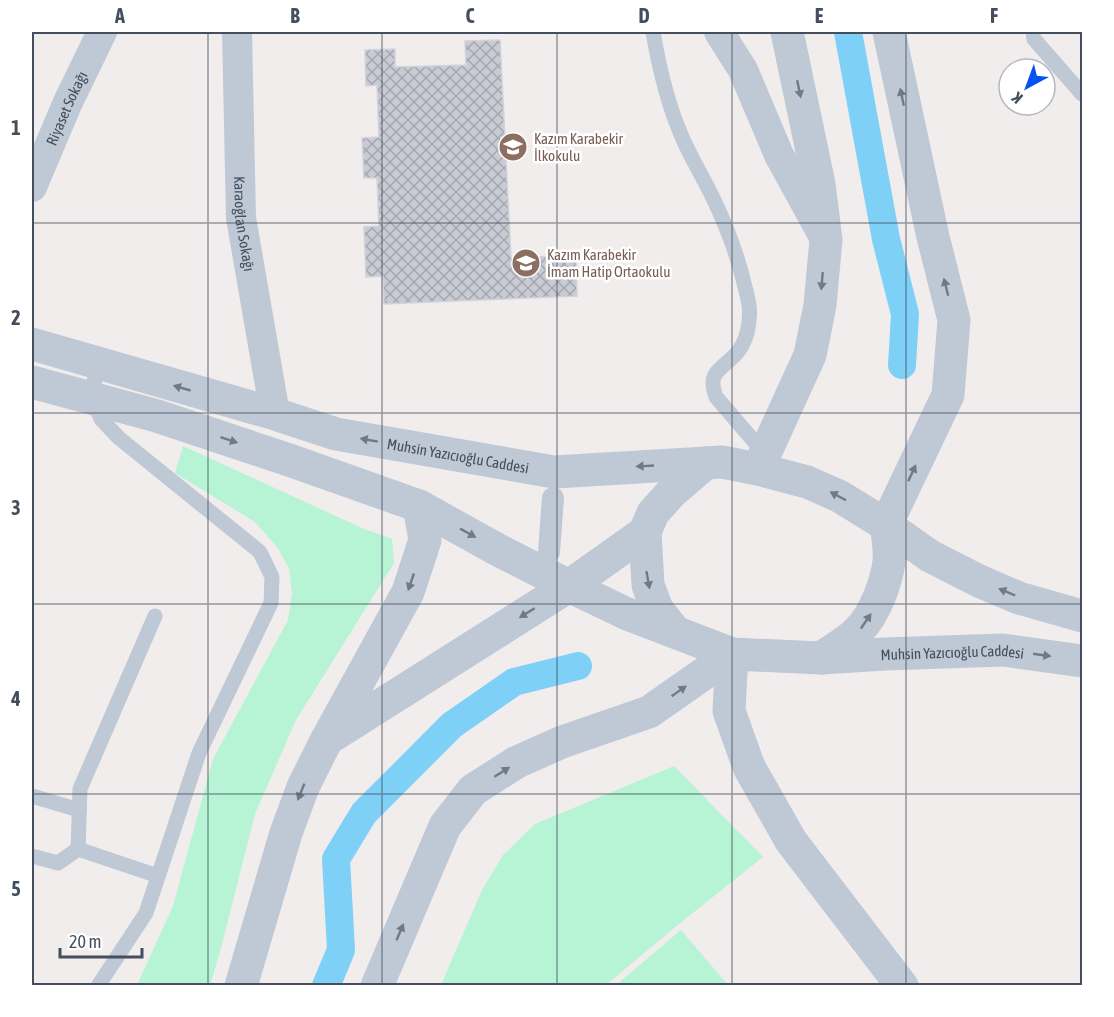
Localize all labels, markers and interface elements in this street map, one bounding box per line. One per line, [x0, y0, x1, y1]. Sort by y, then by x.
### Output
text: A [114, 4, 125, 27]
text: B [290, 4, 300, 27]
text: C [466, 4, 475, 27]
text: D [638, 4, 650, 27]
text: E [815, 4, 824, 27]
text: F [990, 4, 998, 27]
north arrow [997, 57, 1057, 117]
street label: Riyaset Sokağı [42, 68, 90, 148]
one-way arrow [795, 79, 804, 98]
one-way arrow [897, 88, 907, 106]
text: K [1008, 89, 1026, 108]
text: 1 [11, 116, 21, 139]
place label: Kazım Karabekir İlkokulu [534, 130, 623, 164]
school or university icon: Kazım Karabekir İlkokulu [497, 131, 529, 163]
street label: Karaoğlan Sokağı [232, 176, 259, 273]
place label: Kazım Karabekir İmam Hatip Ortaokulu [547, 246, 671, 280]
school or university icon: Kazım Karabekir İmam Hatip Ortaokulu [510, 247, 542, 279]
one-way arrow [817, 272, 827, 291]
one-way arrow [941, 278, 951, 296]
text: 2 [11, 306, 21, 329]
one-way arrow [173, 383, 191, 392]
one-way arrow [360, 435, 379, 444]
street label: Muhsin Yazıcıoğlu Caddesi [386, 435, 530, 476]
one-way arrow [220, 436, 238, 445]
one-way arrow [636, 462, 655, 471]
one-way arrow [907, 464, 916, 481]
one-way arrow [829, 491, 846, 501]
text: 3 [11, 496, 21, 519]
one-way arrow [460, 528, 477, 538]
one-way arrow [644, 571, 653, 590]
one-way arrow [405, 573, 415, 591]
one-way arrow [997, 587, 1015, 597]
one-way arrow [519, 607, 535, 618]
one-way arrow [860, 613, 871, 629]
street label: Muhsin Yazıcıoğlu Caddesi [880, 641, 1025, 663]
one-way arrow [1032, 651, 1051, 660]
one-way arrow [670, 685, 686, 697]
text: 4 [10, 687, 21, 710]
one-way arrow [494, 766, 510, 777]
one-way arrow [296, 783, 306, 801]
text: 5 [11, 877, 21, 900]
scale bar [60, 921, 142, 959]
one-way arrow [395, 923, 404, 940]
text: 20 m [69, 931, 101, 952]

